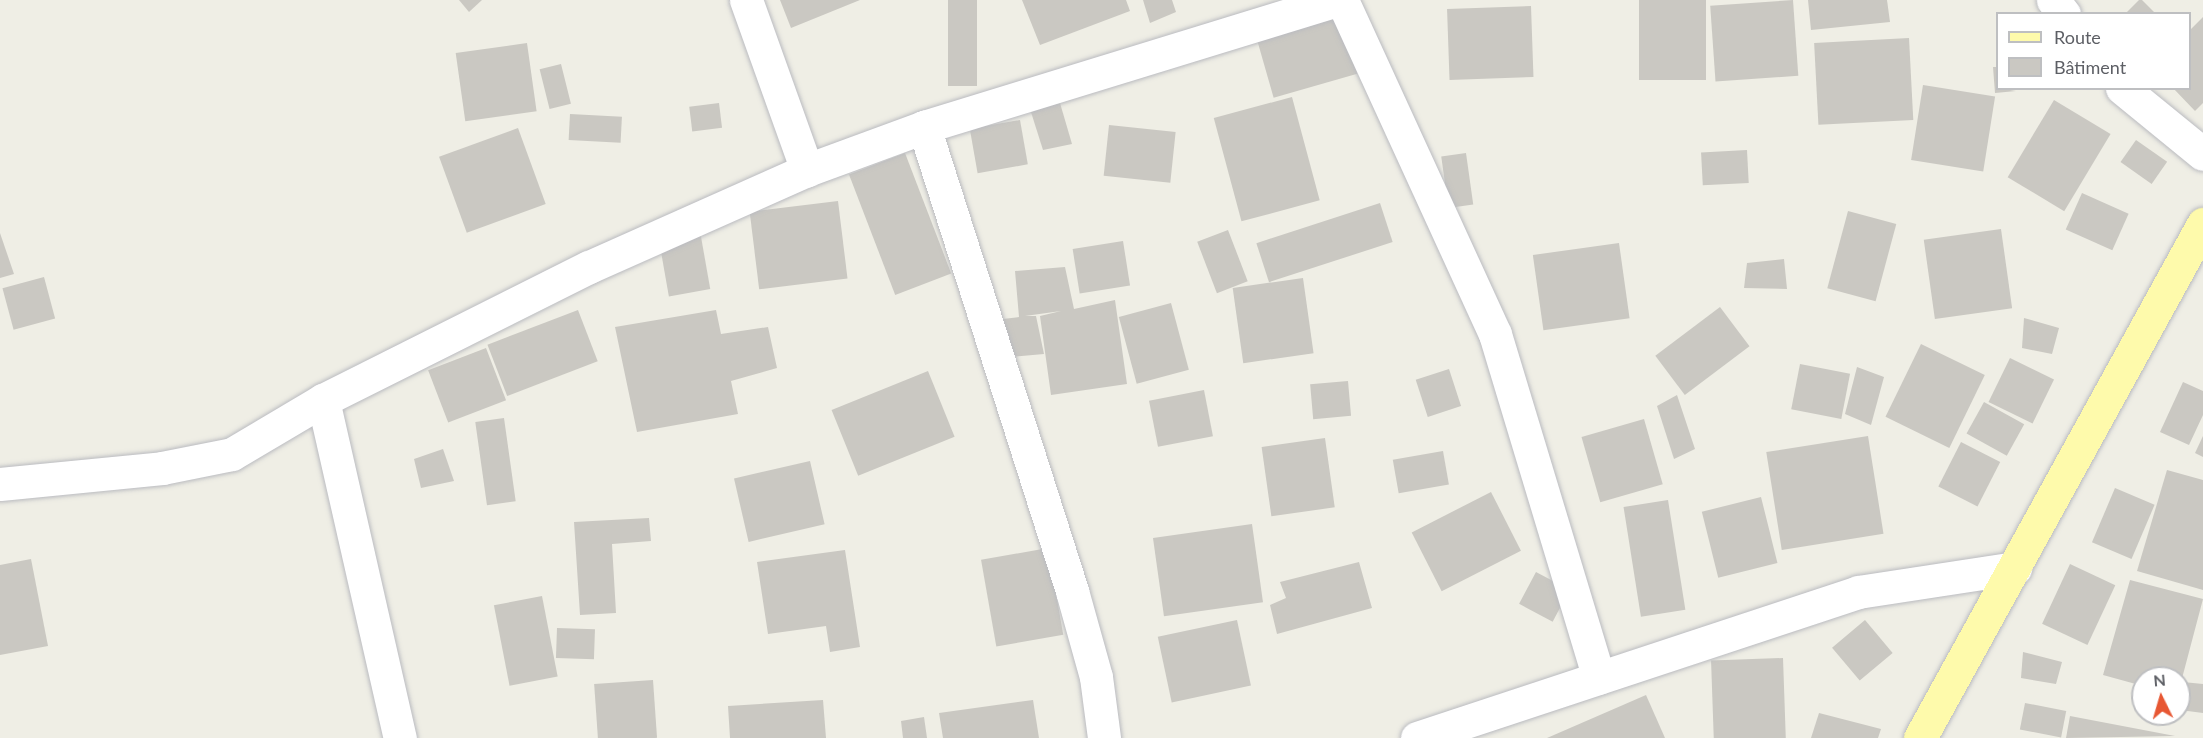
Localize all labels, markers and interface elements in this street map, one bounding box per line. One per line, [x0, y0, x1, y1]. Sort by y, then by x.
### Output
legend [1996, 12, 2191, 90]
text: Route [2054, 26, 2101, 48]
text: Bâtiment [2054, 56, 2126, 78]
north arrow [2131, 666, 2191, 726]
text: N [2153, 670, 2167, 690]

